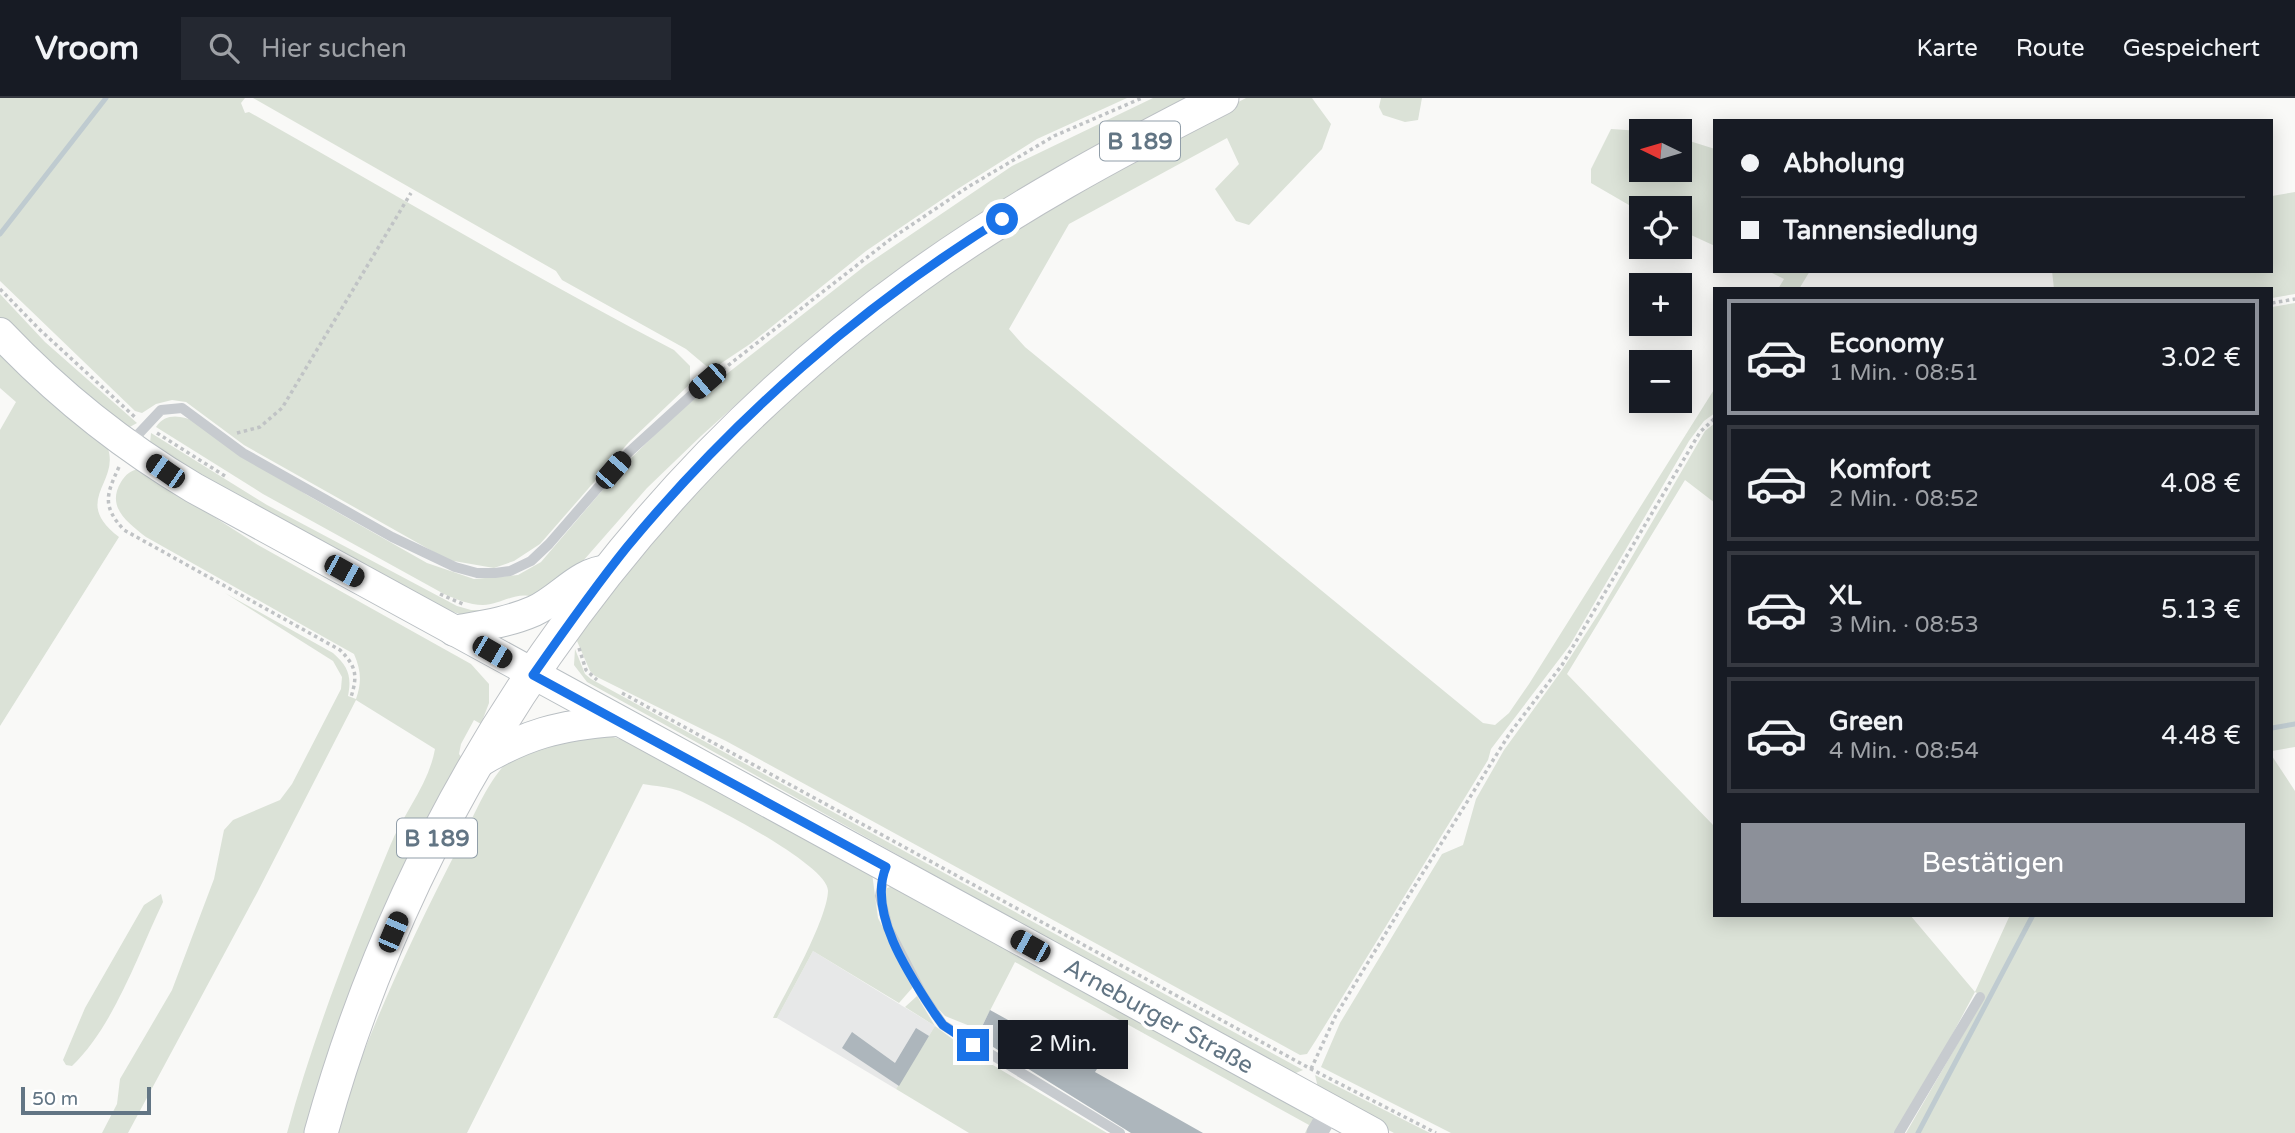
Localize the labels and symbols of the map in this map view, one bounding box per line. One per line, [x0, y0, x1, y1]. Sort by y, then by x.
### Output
north arrow [1629, 119, 1692, 182]
road number: B 189 [1100, 122, 1180, 160]
route start [986, 203, 1018, 235]
car [685, 359, 730, 403]
car [592, 447, 635, 493]
car [142, 450, 189, 492]
car [321, 552, 368, 590]
car [469, 632, 516, 672]
road number: B 189 [397, 818, 477, 858]
car [376, 909, 411, 955]
car [1007, 927, 1054, 965]
street label: Arneburger Straße [1059, 952, 1259, 1081]
callout: 2 Min. [998, 1020, 1127, 1070]
route end [957, 1029, 989, 1061]
scale bar [21, 1084, 150, 1116]

